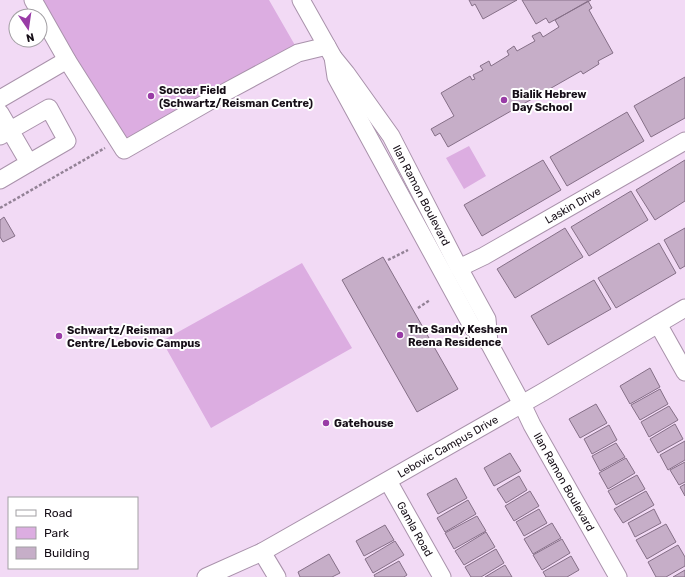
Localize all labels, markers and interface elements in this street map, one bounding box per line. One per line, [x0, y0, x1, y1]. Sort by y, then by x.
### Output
north arrow [8, 8, 48, 48]
text: N [25, 30, 35, 44]
place label: Soccer Field (Schwartz/Reisman Centre) [159, 84, 313, 110]
place label: Bialik Hebrew Day School [512, 88, 587, 114]
marker: Soccer Field (Schwartz/Reisman Centre) [146, 91, 156, 101]
marker: Bialik Hebrew Day School [499, 95, 509, 105]
street label: Ilan Ramon Boulevard [390, 143, 452, 248]
street label: Laskin Drive [543, 185, 603, 227]
place label: The Sandy Keshen Reena Residence [408, 323, 508, 349]
place label: Schwartz/Reisman Centre/Lebovic Campus [67, 324, 200, 350]
marker: The Sandy Keshen Reena Residence [395, 330, 405, 340]
marker: Schwartz/Reisman Centre/Lebovic Campus [54, 331, 64, 341]
street label: Lebovic Campus Drive [395, 413, 501, 480]
place label: Gatehouse [334, 417, 394, 430]
marker: Gatehouse [321, 418, 331, 428]
street label: Ilan Ramon Boulevard [531, 430, 597, 534]
legend [8, 497, 138, 569]
street label: Gamla Road [394, 499, 435, 559]
text: Road [44, 506, 72, 520]
text: Park [44, 526, 70, 540]
text: Building [44, 546, 90, 560]

